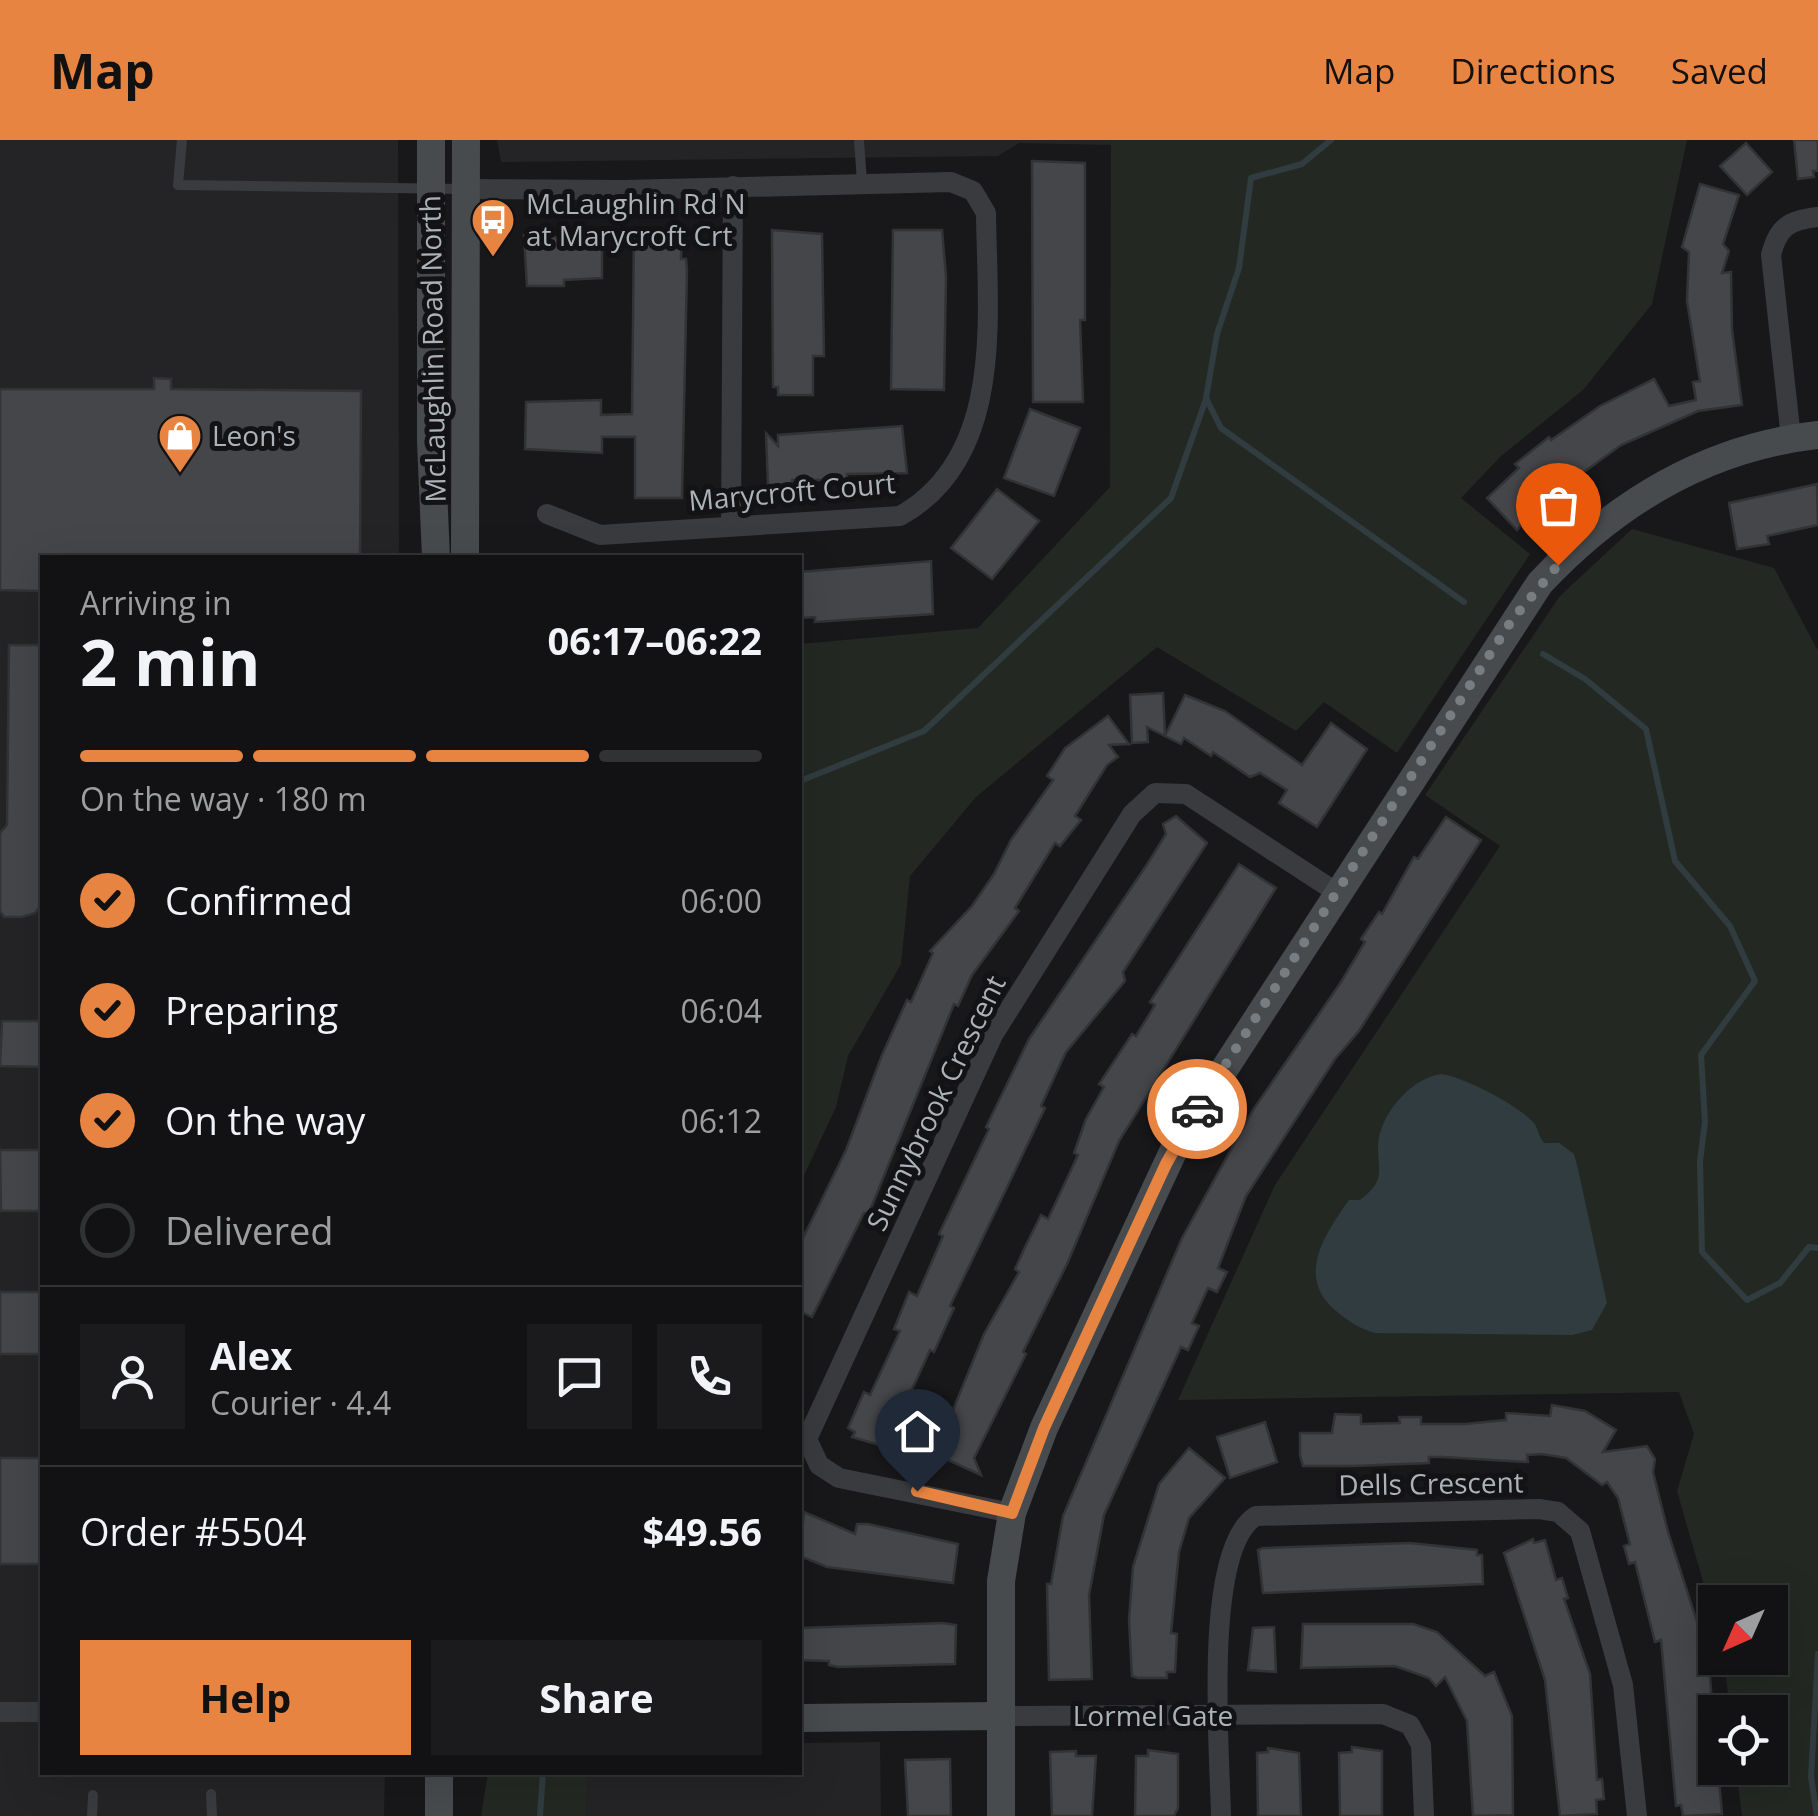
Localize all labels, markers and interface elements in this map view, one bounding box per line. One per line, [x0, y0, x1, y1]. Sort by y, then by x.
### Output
text: Map [50, 38, 155, 103]
text: Map [1323, 47, 1395, 94]
text: Directions [1450, 47, 1616, 94]
text: Saved [1671, 47, 1768, 94]
place label: McLaughlin Rd N at Marycroft Crt [526, 184, 746, 254]
street label: McLaughlin Road North [410, 195, 454, 503]
bus stop icon: McLaughlin Rd N at Marycroft Crt [470, 197, 516, 258]
shop icon: Leon's [157, 413, 203, 474]
place label: Leon's [212, 416, 296, 454]
street label: Marycroft Court [687, 463, 897, 519]
pin [1516, 463, 1601, 566]
icon: bag [1531, 478, 1586, 533]
text: Arriving in [80, 581, 232, 624]
text: 06:17–06:22 [548, 614, 762, 666]
text: 2 min [80, 617, 260, 705]
text: On the way · 180 m [80, 777, 367, 820]
icon: check [80, 873, 135, 928]
text: Confirmed [165, 874, 353, 926]
text: 06:00 [680, 879, 762, 922]
street label: Sunnybrook Crescent [857, 969, 1013, 1237]
icon: check [80, 983, 135, 1038]
text: Preparing [165, 984, 338, 1036]
text: 06:04 [680, 989, 762, 1032]
courier [1147, 1059, 1247, 1159]
icon: car [1170, 1082, 1225, 1137]
icon: check [80, 1093, 135, 1148]
text: On the way [165, 1094, 365, 1146]
text: 06:12 [680, 1099, 762, 1142]
text: Delivered [165, 1204, 334, 1256]
button: person [80, 1324, 185, 1429]
button: chat [527, 1324, 632, 1429]
button: phone [657, 1324, 762, 1429]
text: Alex [210, 1329, 292, 1381]
text: Courier · 4.4 [210, 1381, 391, 1424]
pin [875, 1389, 960, 1492]
icon: home [890, 1404, 945, 1459]
street label: Dells Crescent [1338, 1462, 1524, 1504]
text: Order #5504 [80, 1505, 307, 1557]
text: $49.56 [643, 1505, 762, 1557]
north arrow [1698, 1585, 1788, 1675]
map controls [1698, 1585, 1788, 1785]
button: Help [80, 1640, 411, 1755]
button: Share [431, 1640, 762, 1755]
button: locate [1698, 1695, 1788, 1785]
street label: Lormel Gate [1073, 1696, 1233, 1734]

